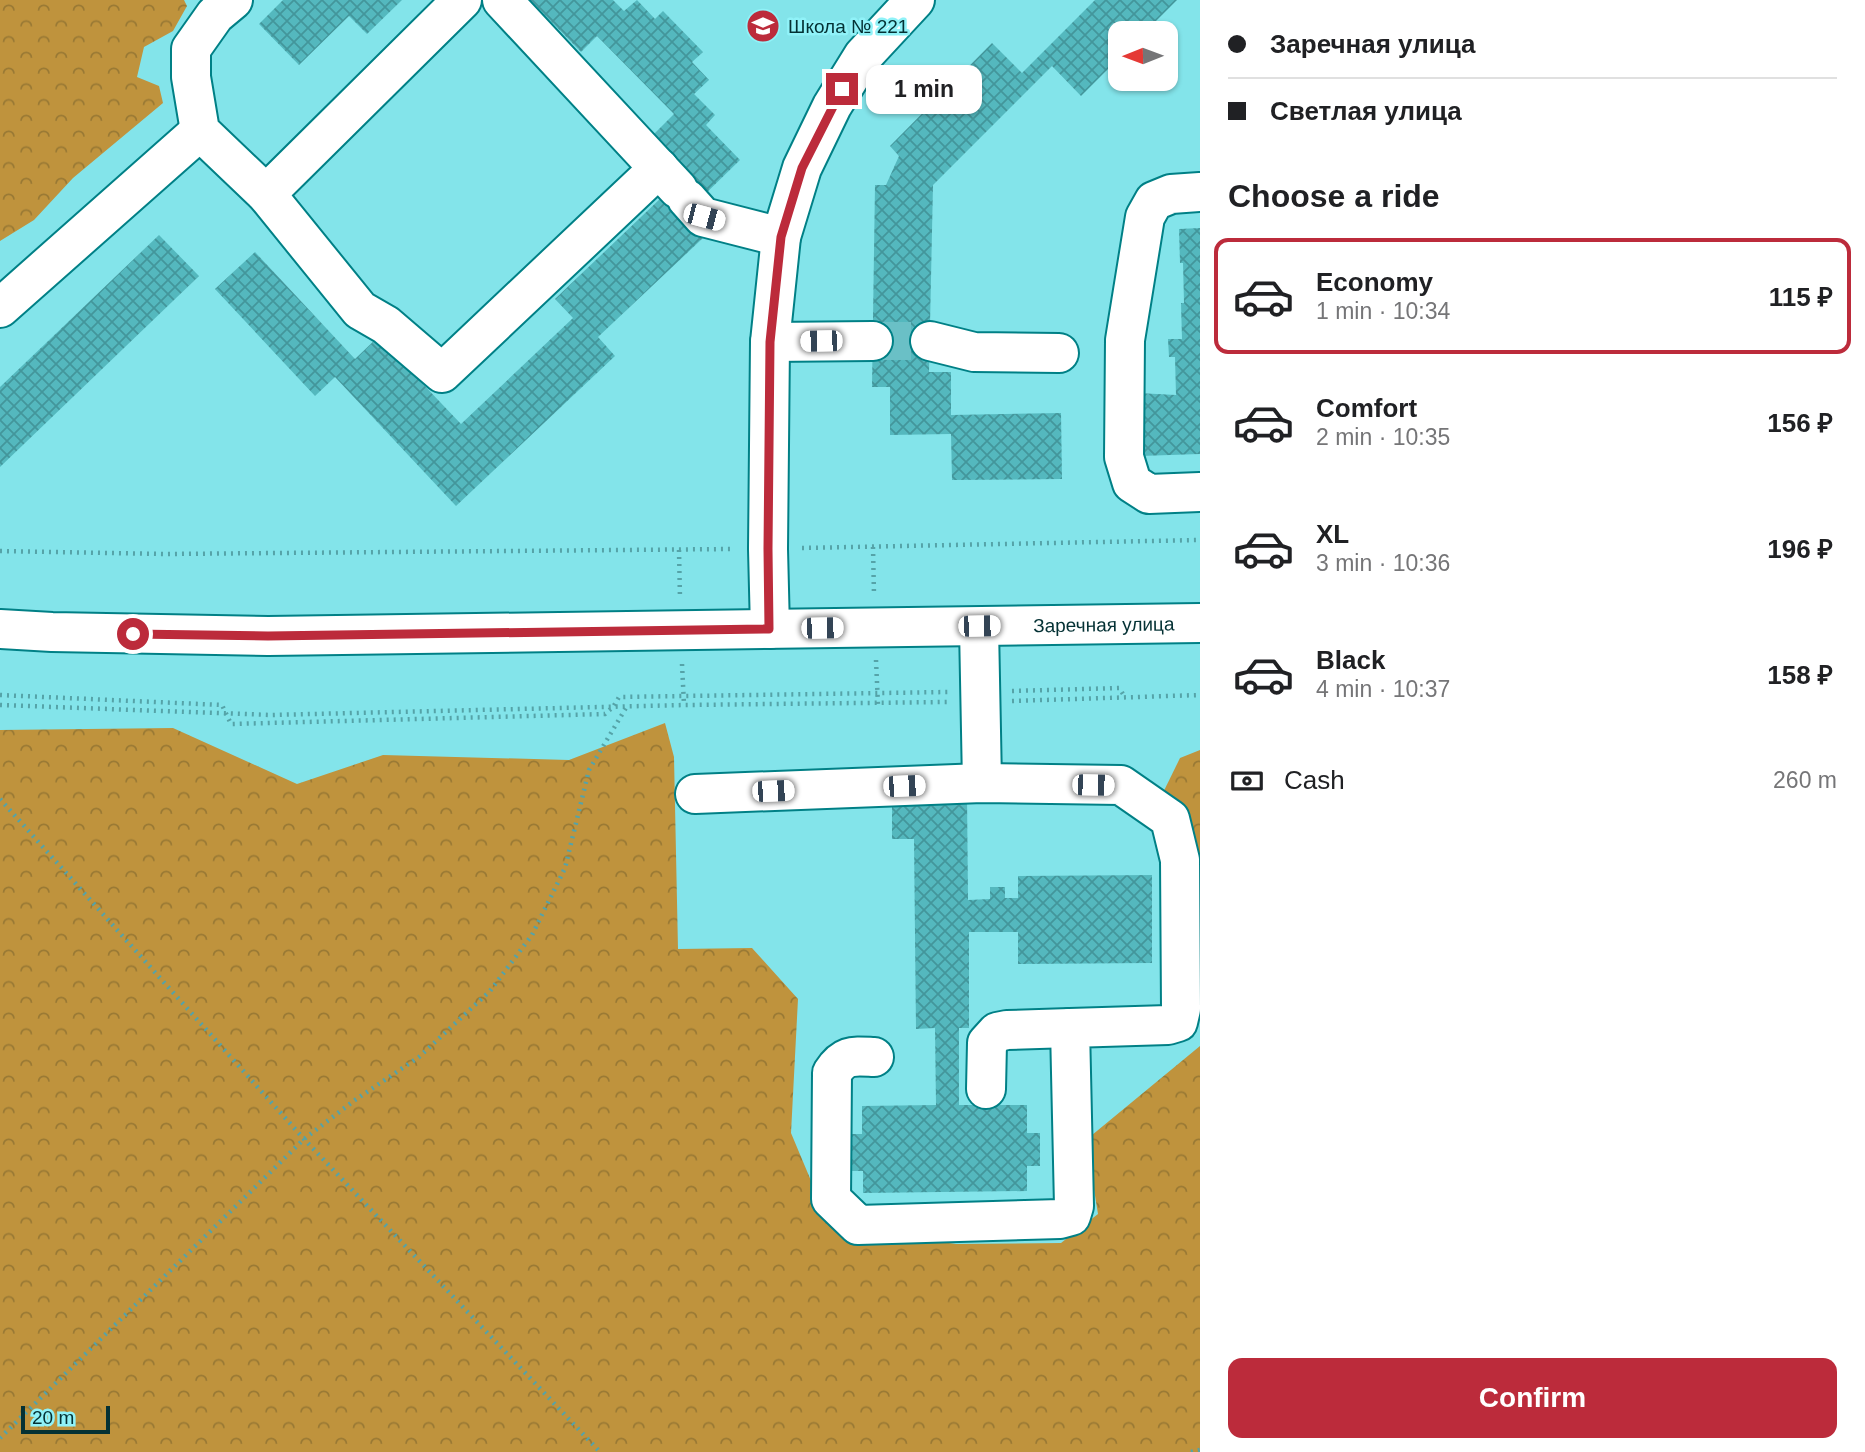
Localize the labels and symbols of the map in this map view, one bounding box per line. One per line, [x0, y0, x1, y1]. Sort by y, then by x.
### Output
school or university icon: Школа № 221 [744, 7, 782, 45]
place label: Школа № 221 [788, 16, 908, 37]
north arrow [1108, 21, 1178, 91]
callout: 1 min [866, 64, 982, 114]
route end [826, 73, 858, 105]
car [681, 201, 728, 233]
car [800, 330, 843, 352]
street label: Заречная улица [1033, 613, 1175, 636]
car [958, 615, 1001, 637]
car [801, 617, 844, 639]
route start [117, 618, 149, 650]
car [1072, 774, 1115, 796]
car [883, 775, 926, 797]
car [752, 780, 795, 802]
scale bar [21, 1403, 110, 1435]

